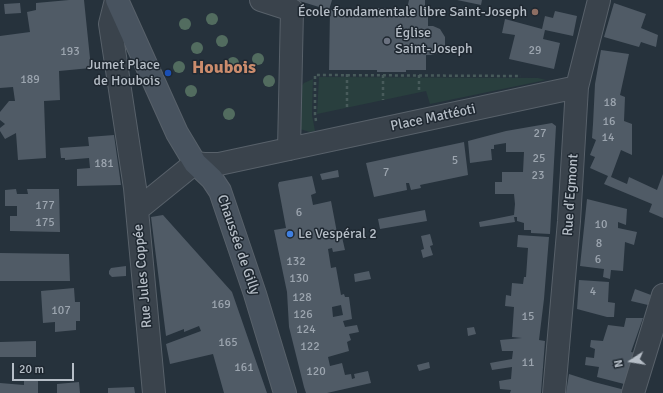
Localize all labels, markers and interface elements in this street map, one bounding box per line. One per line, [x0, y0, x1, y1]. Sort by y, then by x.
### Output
place label: École fondamentale libre Saint-Joseph [298, 4, 527, 20]
marker: École fondamentale libre Saint-Joseph [530, 7, 540, 17]
place label: Église Saint-Joseph [395, 25, 473, 58]
marker: Église Saint-Joseph [382, 36, 392, 46]
house number: 29 [529, 44, 541, 58]
house number: 193 [60, 45, 80, 59]
place label: Jumet Place de Houbois [87, 57, 160, 90]
district label: Houbois [192, 57, 256, 79]
marker: Jumet Place de Houbois [163, 68, 173, 78]
house number: 189 [20, 73, 40, 87]
house number: 18 [604, 96, 616, 110]
street label: Place Mattéoti [389, 101, 477, 135]
house number: 16 [603, 115, 615, 129]
house number: 27 [534, 127, 546, 141]
house number: 14 [602, 131, 614, 145]
house number: 25 [533, 152, 545, 166]
street label: Rue d'Egmont [560, 153, 582, 237]
house number: 5 [452, 154, 458, 168]
house number: 181 [94, 157, 114, 171]
house number: 7 [383, 166, 389, 180]
house number: 23 [532, 169, 544, 183]
street label: Chaussée de Gilly [213, 193, 263, 297]
house number: 177 [35, 199, 55, 213]
house number: 6 [296, 206, 302, 220]
house number: 175 [35, 216, 55, 230]
house number: 10 [595, 218, 607, 232]
street label: Rue Jules Coppée [130, 223, 156, 329]
place label: Le Vespéral 2 [298, 226, 377, 242]
marker: Le Vespéral 2 [285, 229, 295, 239]
house number: 8 [596, 237, 602, 251]
house number: 6 [595, 253, 601, 267]
house number: 132 [286, 255, 306, 269]
house number: 130 [289, 272, 309, 286]
house number: 4 [590, 285, 596, 299]
house number: 128 [292, 291, 312, 305]
house number: 169 [211, 298, 231, 312]
house number: 107 [51, 304, 71, 318]
house number: 126 [293, 308, 313, 322]
house number: 15 [522, 310, 534, 324]
house number: 124 [296, 323, 316, 337]
house number: 165 [218, 336, 238, 350]
house number: 122 [300, 340, 320, 354]
north arrow [611, 341, 651, 381]
scale bar [14, 355, 76, 381]
house number: 11 [522, 356, 534, 370]
text: N [612, 359, 626, 369]
house number: 161 [234, 361, 254, 375]
text: 20 m [19, 362, 44, 377]
house number: 120 [306, 365, 326, 379]

